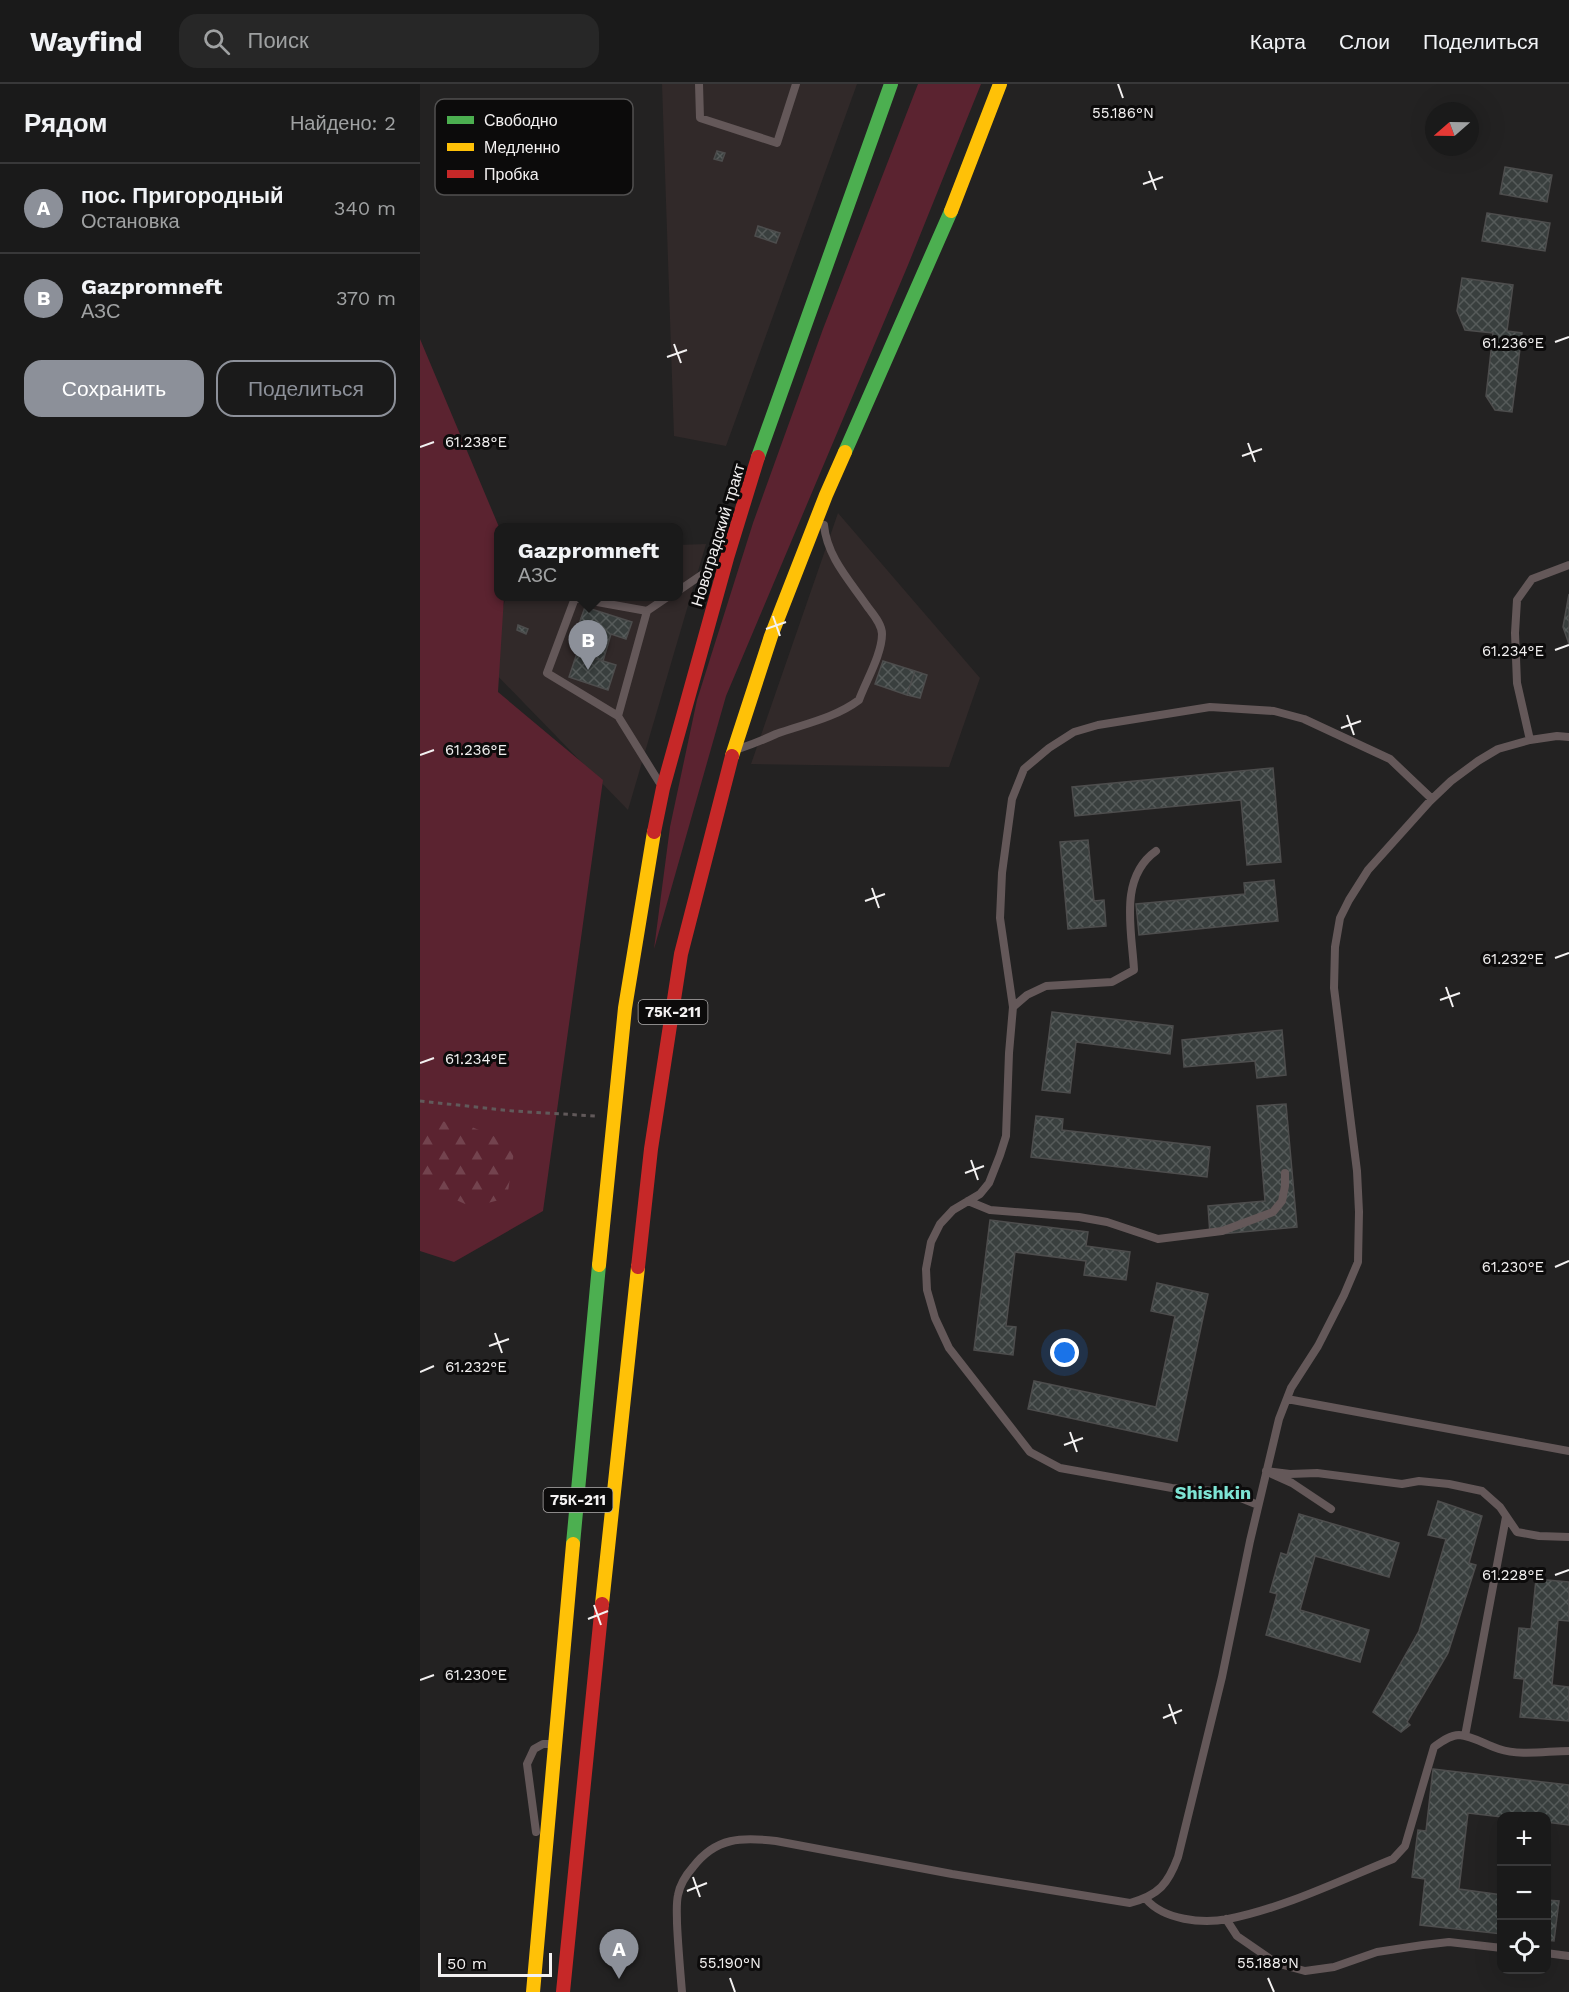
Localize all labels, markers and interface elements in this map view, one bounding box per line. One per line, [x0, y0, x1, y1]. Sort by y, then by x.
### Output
search box [179, 14, 599, 68]
text: Wayfind [30, 25, 143, 58]
icon: search [200, 25, 233, 58]
text: Поиск [248, 28, 309, 53]
text: Карта [1250, 29, 1306, 54]
text: Слои [1339, 29, 1390, 54]
text: Поделиться [1423, 29, 1539, 54]
legend [435, 99, 633, 195]
north arrow [1425, 102, 1479, 156]
text: 55.186°N [1092, 104, 1154, 122]
text: Рядом [24, 108, 107, 138]
text: Найдено: 2 [290, 111, 396, 135]
text: Свободно [484, 111, 558, 130]
text: Медленно [484, 138, 560, 157]
text: Пробка [484, 165, 539, 184]
text: пос. Пригородный [81, 183, 284, 208]
text: A [37, 196, 50, 220]
text: 340 m [334, 196, 396, 220]
text: Остановка [81, 209, 180, 233]
text: Gazpromneft [81, 274, 222, 299]
text: B [37, 286, 50, 310]
text: 370 m [336, 286, 396, 310]
text: АЗС [81, 299, 120, 323]
text: 61.236°E [1482, 334, 1544, 352]
button: Сохранить [24, 360, 204, 417]
button: Поделиться [216, 360, 396, 417]
text: 61.238°E [445, 433, 507, 451]
street label: Новоградский тракт [687, 461, 749, 609]
popup [494, 523, 683, 601]
text: Gazpromneft [518, 538, 659, 563]
text: АЗС [518, 563, 557, 587]
pin: B [568, 620, 608, 670]
text: 61.234°E [1482, 642, 1544, 660]
text: 61.236°E [445, 741, 507, 759]
text: 61.232°E [1482, 950, 1544, 968]
road number: 75К-211 [638, 1000, 708, 1024]
text: 61.234°E [445, 1050, 507, 1068]
text: 61.230°E [1482, 1258, 1544, 1276]
your location [1050, 1338, 1079, 1367]
text: 61.232°E [445, 1358, 507, 1376]
district label: Shishkin [1175, 1482, 1251, 1503]
road number: 75К-211 [544, 1488, 612, 1512]
text: 61.228°E [1482, 1566, 1544, 1584]
text: 61.230°E [445, 1666, 507, 1684]
map controls [1497, 1812, 1551, 1974]
button: + [1497, 1812, 1551, 1866]
button: − [1497, 1866, 1551, 1920]
button: locate [1497, 1920, 1551, 1974]
pin: A [600, 1930, 638, 1979]
scale bar [438, 1950, 552, 1978]
text: 50 m [447, 1954, 487, 1973]
text: 55.190°N [699, 1954, 761, 1972]
text: 55.188°N [1237, 1954, 1299, 1972]

